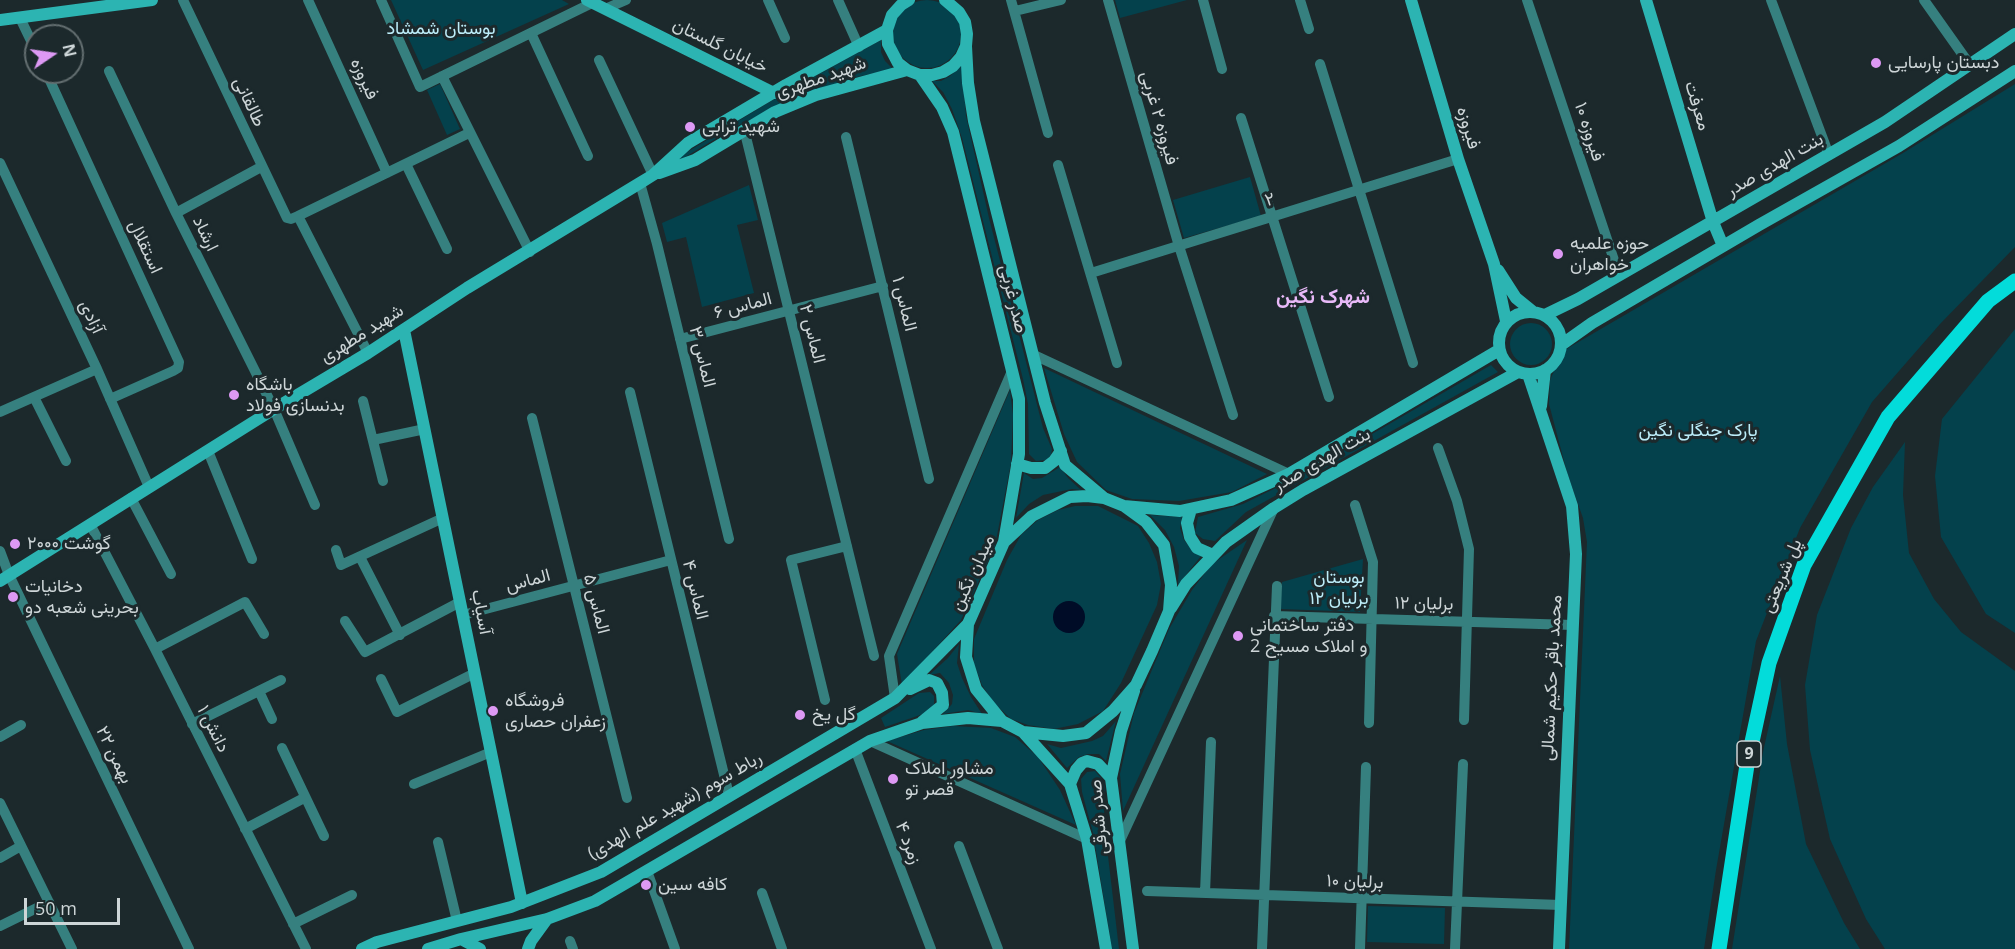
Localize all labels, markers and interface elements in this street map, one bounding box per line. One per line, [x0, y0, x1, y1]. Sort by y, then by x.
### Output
street label: خیابان گلستان [669, 14, 771, 78]
park label: بوستان شمشاد [386, 18, 496, 40]
north arrow [24, 24, 84, 84]
text: N [57, 42, 82, 59]
street label: شهید مطهری [773, 52, 869, 104]
place label: دبستان پارسایی [1888, 52, 1999, 74]
street label: فیروزه [345, 55, 383, 103]
marker: دبستان پارسایی [1869, 56, 1883, 70]
street label: فیروزه ۲ غربی [1135, 69, 1183, 167]
street label: طالقانی [228, 74, 270, 130]
street label: معرفت [1679, 79, 1715, 133]
street label: فیروزه ۱۰ [1569, 100, 1609, 164]
street label: فیروزه [1451, 104, 1485, 152]
place label: شهید ترابی [702, 116, 780, 138]
marker: شهید ترابی [683, 120, 697, 134]
street label: بنت الهدی صدر [1722, 128, 1828, 202]
street label: ۲ [1262, 188, 1278, 212]
street label: ارشاد [187, 213, 223, 255]
street label: استقلال [123, 217, 167, 277]
place label: حوزه علمیه خواهران [1570, 233, 1649, 276]
marker: حوزه علمیه خواهران [1551, 247, 1565, 261]
street label: صدر غربی [994, 262, 1032, 336]
street label: الماس ۱ [887, 274, 921, 334]
district label: شهرک نگین [1276, 285, 1370, 309]
street label: الماس ۶ [712, 288, 774, 324]
street label: آزادی [74, 297, 108, 337]
street label: شهید مطهری [316, 300, 408, 368]
street label: الماس ۲ [794, 302, 830, 366]
street label: الماس ۳ [684, 324, 720, 390]
place label: باشگاه بدنسازی فولاد [246, 374, 345, 416]
marker: باشگاه بدنسازی فولاد [227, 388, 241, 402]
park label: پارک جنگلی نگین [1638, 420, 1758, 442]
street label: بنت الهدی صدر [1269, 423, 1375, 497]
street label: میدان نگین [946, 532, 1000, 614]
place label: گوشت ۲۰۰۰ [27, 533, 111, 555]
street label: پل شریعتی [1757, 536, 1807, 616]
marker: گوشت ۲۰۰۰ [8, 537, 22, 551]
street label: الماس ۴ [677, 558, 713, 622]
street label: الماس [503, 565, 553, 597]
park label: بوستان برلیان ۱۲ [1310, 567, 1368, 610]
street label: الماس ۵ [578, 572, 614, 636]
place label: دخانیات بحرینی شعبه دو [25, 576, 139, 618]
street label: آسیاب [466, 588, 496, 636]
marker: دخانیات بحرینی شعبه دو [6, 590, 20, 604]
street label: برلیان ۱۲ [1394, 593, 1454, 615]
street label: محمد باقر حکیم شمالی [1537, 594, 1567, 762]
place label: دفتر ساختمانی و املاک مسیح 2 [1250, 615, 1367, 658]
marker: دفتر ساختمانی و املاک مسیح 2 [1231, 629, 1245, 643]
place label: فروشگاه زعفران حصاری [505, 690, 606, 732]
street label: دانش ۱ [192, 702, 234, 756]
marker: فروشگاه زعفران حصاری [486, 704, 500, 718]
place label: گل یخ [812, 704, 856, 726]
marker: گل یخ [793, 708, 807, 722]
street label: ۲۲ بهمن [91, 723, 137, 787]
road number: 9 [1737, 741, 1761, 767]
street label: رباط سوم (شهید علم الهدی) [584, 747, 766, 865]
place label: مشاور املاک قصر تو [905, 758, 994, 800]
marker: مشاور املاک قصر تو [886, 772, 900, 786]
street label: صدر شرقی [1085, 779, 1113, 855]
street label: زمرد ۴ [890, 819, 926, 867]
street label: برلیان ۱۰ [1326, 870, 1384, 894]
place label: کافه سین [658, 874, 727, 896]
marker: کافه سین [639, 878, 653, 892]
scale bar [27, 886, 123, 924]
text: 50 m [35, 896, 77, 920]

